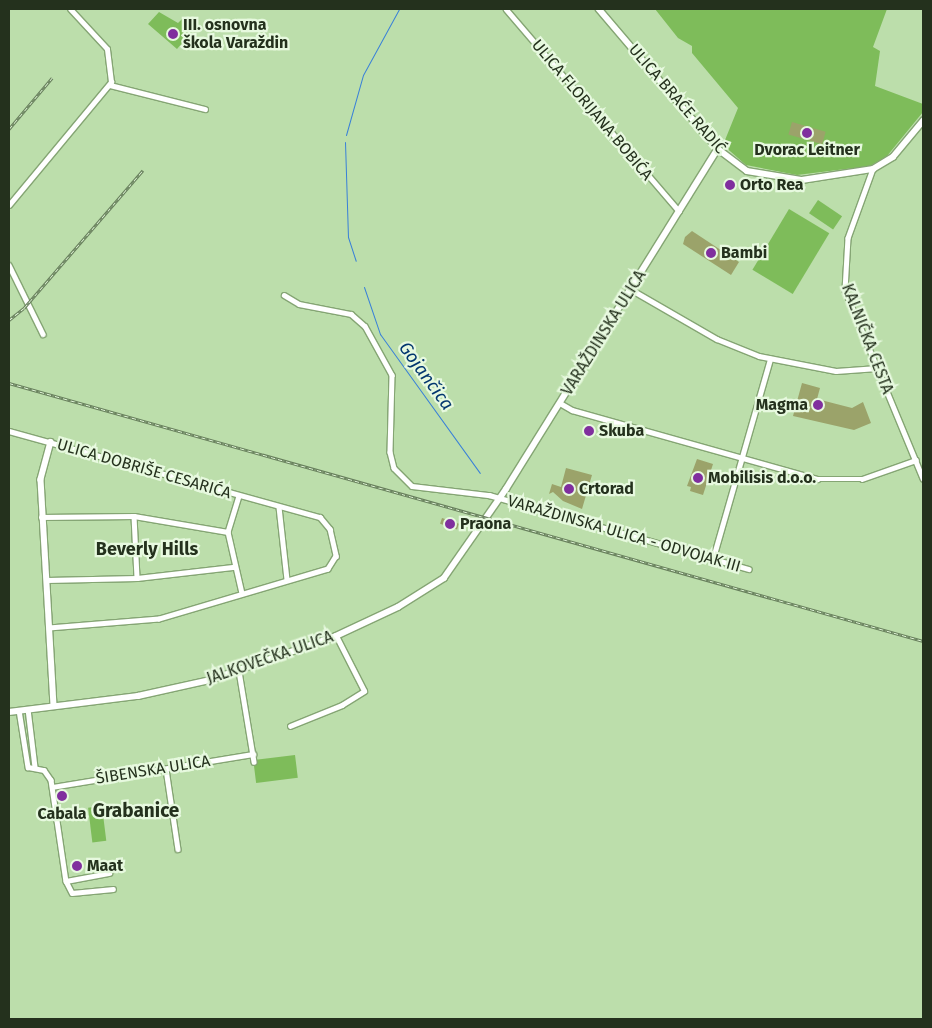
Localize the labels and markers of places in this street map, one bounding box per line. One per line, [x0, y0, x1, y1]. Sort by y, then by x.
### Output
place label: III. osnovna škola Varaždin [183, 15, 288, 53]
marker: III. osnovna škola Varaždin [167, 28, 179, 40]
marker: Dvorac Leitner [801, 127, 813, 139]
place label: Dvorac Leitner [754, 140, 860, 160]
place label: Orto Rea [740, 175, 804, 195]
marker: Orto Rea [724, 179, 736, 191]
place label: Bambi [721, 243, 767, 263]
marker: Bambi [705, 247, 717, 259]
place label: Magma [756, 395, 808, 415]
marker: Magma [812, 399, 824, 411]
place label: Skuba [599, 421, 644, 441]
marker: Skuba [583, 425, 595, 437]
place label: Mobilisis d.o.o. [708, 468, 816, 488]
marker: Mobilisis d.o.o. [692, 472, 704, 484]
place label: Crtorad [579, 479, 634, 499]
marker: Crtorad [563, 483, 575, 495]
place label: Praona [460, 514, 511, 534]
marker: Praona [444, 518, 456, 530]
marker: Cabala [56, 790, 68, 802]
place label: Cabala [37, 804, 87, 824]
place label: Maat [87, 856, 123, 876]
marker: Maat [71, 860, 83, 872]

